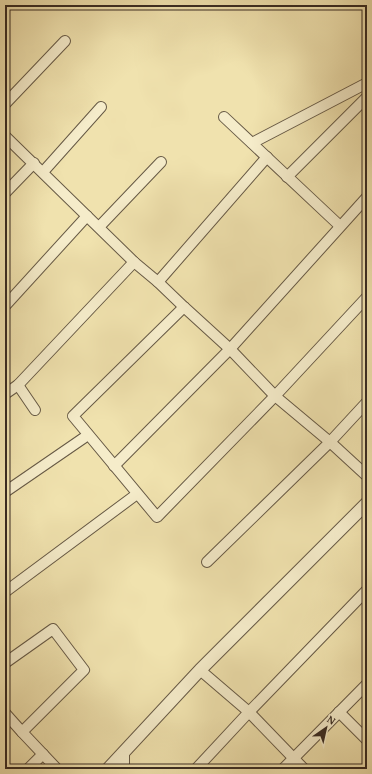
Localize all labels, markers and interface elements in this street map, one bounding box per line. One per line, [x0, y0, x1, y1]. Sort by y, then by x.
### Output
north arrow [306, 708, 346, 748]
text: N [324, 711, 340, 729]

